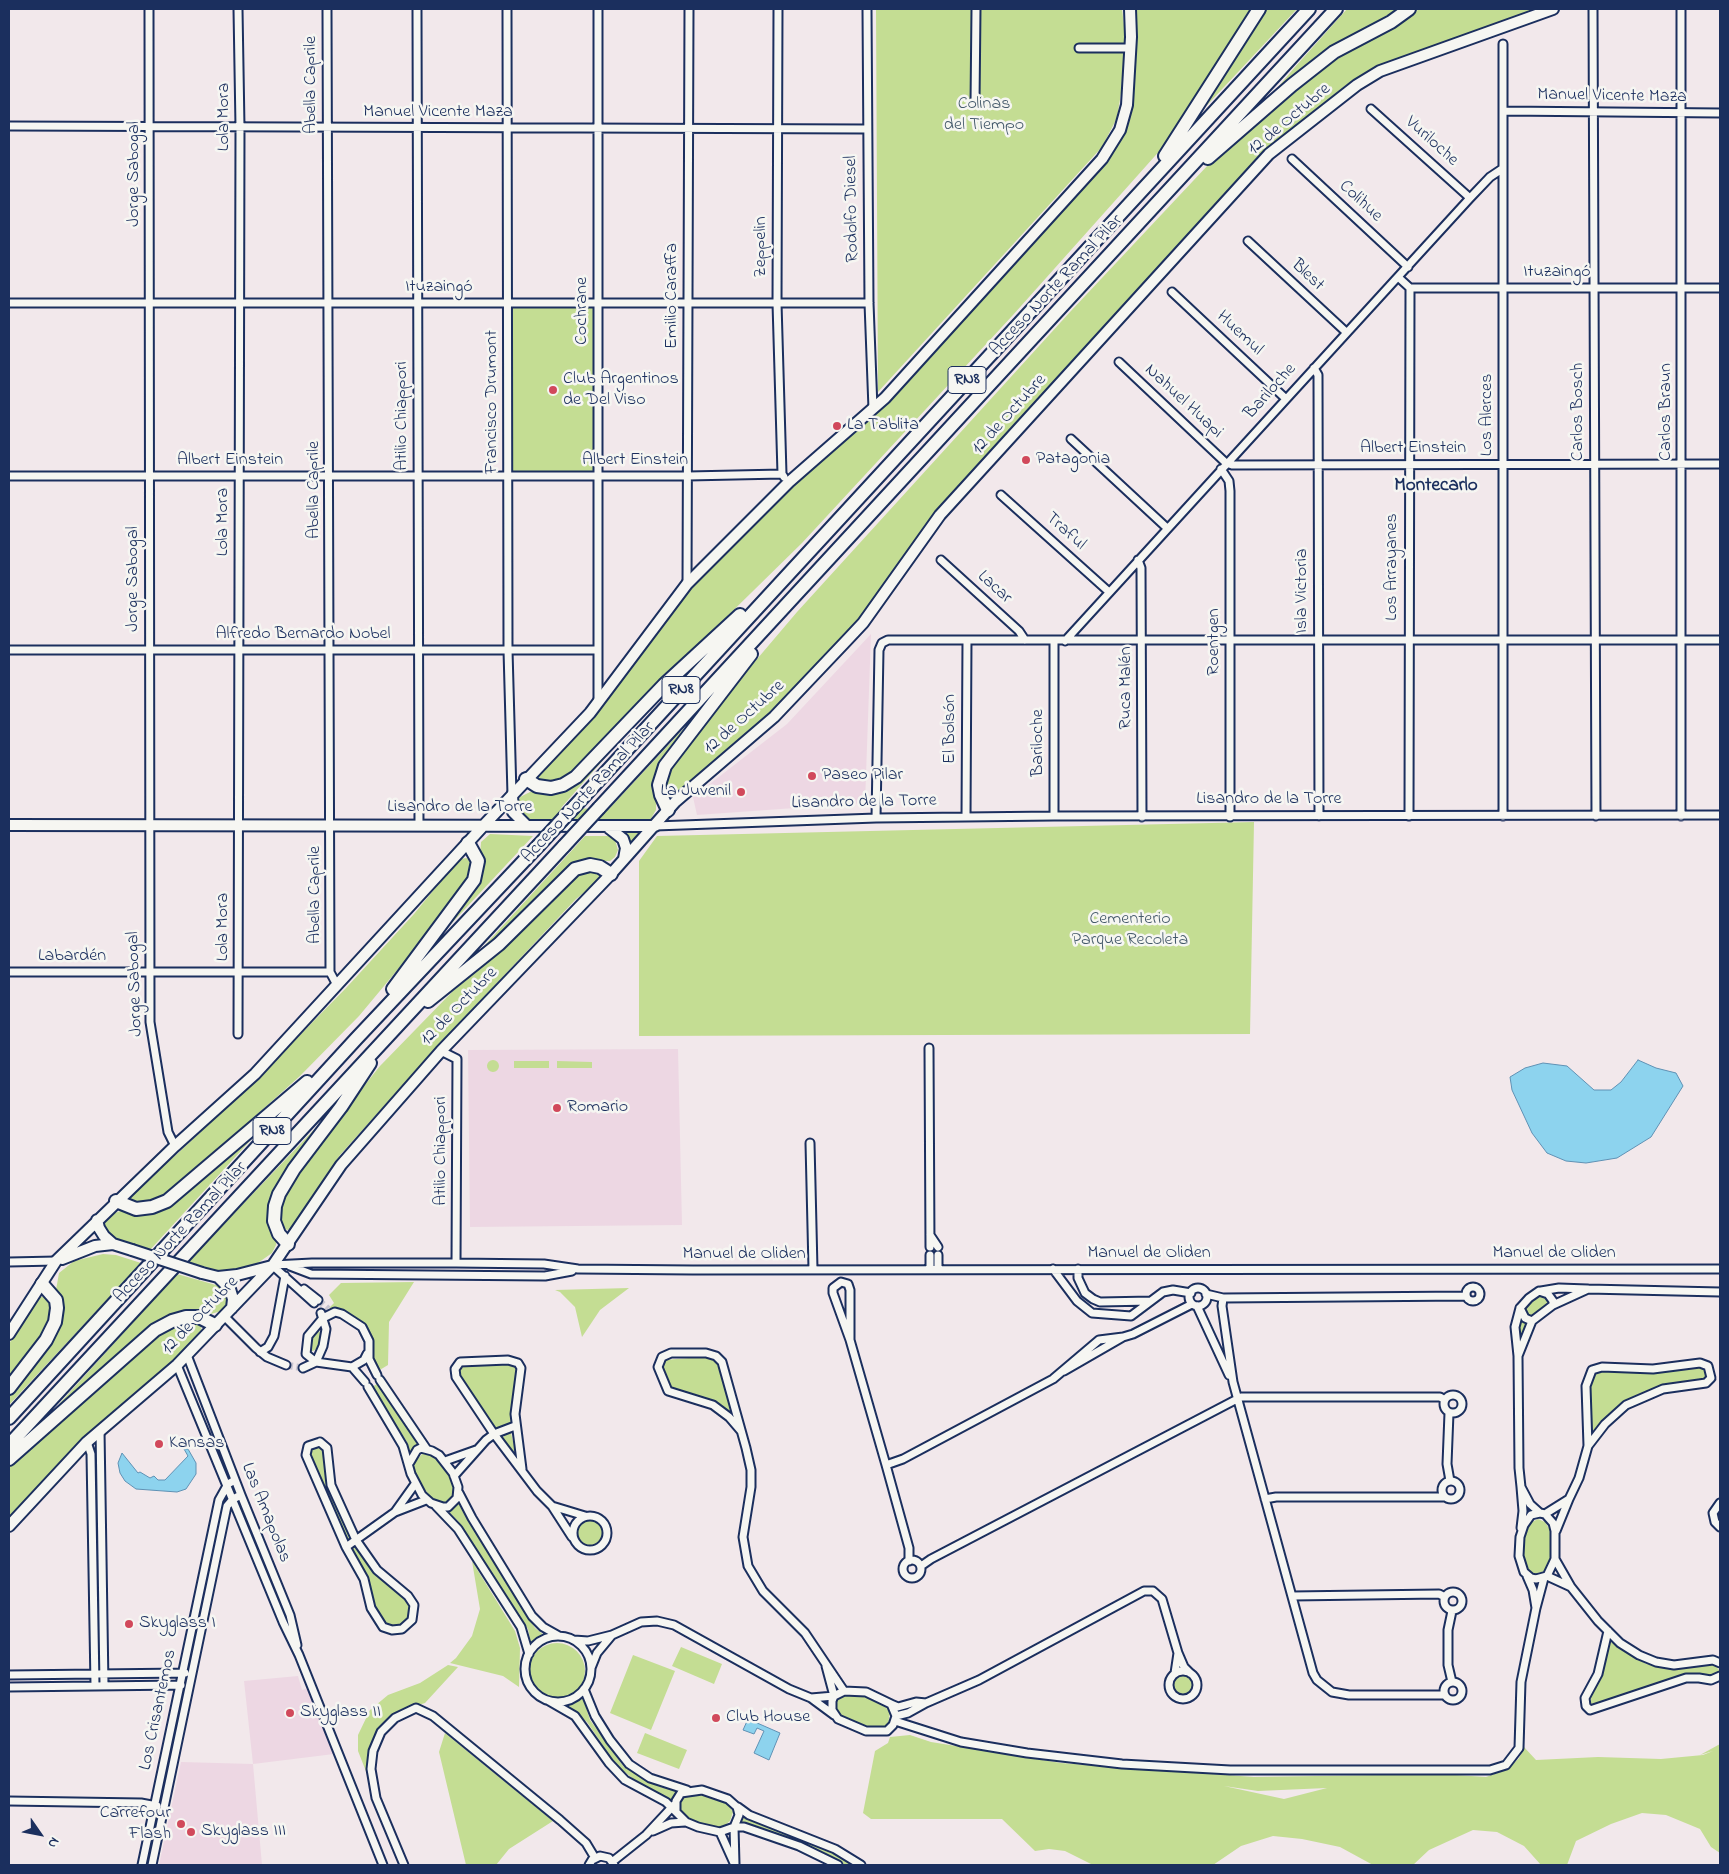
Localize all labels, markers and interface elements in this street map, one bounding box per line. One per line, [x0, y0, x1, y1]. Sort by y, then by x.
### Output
street label: Abella Caprile [301, 36, 323, 134]
street label: 12 de Octubre [1244, 79, 1336, 161]
street label: Lola Mora [214, 83, 236, 151]
street label: Manuel Vicente Maza [1537, 85, 1687, 109]
park label: Colinas del Tiempo [944, 94, 1024, 136]
street label: Manuel Vicente Maza [363, 102, 513, 124]
street label: Vuriloche [1400, 112, 1462, 172]
street label: Jorge Sabogal [124, 121, 146, 227]
street label: Rodolfo Diesel [841, 155, 865, 263]
street label: Colihue [1334, 176, 1386, 228]
street label: Acceso Norte Ramal Pilar [986, 211, 1128, 361]
street label: Zeppelin [751, 216, 773, 278]
street label: Emilio Caraffa [662, 243, 684, 349]
street label: Blest [1286, 255, 1328, 297]
street label: Ituzaingó [1523, 262, 1591, 284]
street label: Ituzaingó [405, 277, 473, 299]
street label: Cochrane [572, 277, 594, 345]
street label: Huemul [1211, 307, 1267, 361]
street label: Francisco Drumont [482, 330, 504, 474]
street label: Nahuel Huapi [1139, 360, 1227, 444]
street label: Bariloche [1240, 360, 1302, 424]
street label: Atilio Chiappori [392, 361, 414, 471]
street label: Carlos Bosch [1568, 363, 1590, 461]
street label: Carlos Braun [1656, 363, 1678, 461]
road number: RN8 [948, 366, 986, 394]
place label: Club Argentinos de Del Viso [563, 369, 679, 412]
street label: 12 de Octubre [968, 370, 1052, 460]
street label: Los Alerces [1477, 374, 1499, 456]
marker: Club Argentinos de Del Viso [547, 384, 559, 396]
place label: La Tablita [847, 415, 919, 437]
marker: La Tablita [831, 420, 843, 432]
street label: Albert Einstein [1360, 438, 1466, 460]
street label: Abella Caprile [304, 441, 326, 539]
place label: Patagonia [1036, 449, 1110, 471]
street label: Albert Einstein [177, 450, 283, 472]
street label: Albert Einstein [582, 450, 688, 472]
marker: Patagonia [1020, 454, 1032, 466]
district label: Montecarlo [1394, 476, 1478, 498]
street label: Lola Mora [213, 488, 235, 556]
street label: Traful [1040, 508, 1090, 556]
street label: Los Arrayanes [1382, 513, 1404, 621]
street label: Jorge Sabogal [123, 526, 145, 632]
street label: Isla Victoria [1292, 548, 1314, 634]
street label: Lacar [972, 567, 1016, 609]
street label: Roentgen [1204, 608, 1226, 676]
street label: Alfredo Bernardo Nobel [215, 624, 391, 646]
street label: Ruca Malén [1116, 646, 1138, 730]
road number: RN8 [662, 676, 700, 704]
street label: 12 de Octubre [700, 676, 790, 760]
street label: El Bolsón [940, 694, 962, 764]
street label: Bariloche [1028, 709, 1050, 777]
street label: Acceso Norte Ramal Pilar [518, 718, 660, 868]
place label: Paseo Pilar [822, 765, 903, 787]
marker: Paseo Pilar [806, 770, 818, 782]
place label: La Juvenil [660, 781, 731, 803]
marker: La Juvenil [735, 786, 747, 798]
street label: Lisandro de la Torre [1196, 789, 1342, 811]
street label: Lisandro de la Torre [791, 791, 937, 815]
street label: Lisandro de la Torre [387, 797, 533, 819]
street label: Abella Caprile [305, 846, 327, 944]
street label: Lola Mora [213, 893, 235, 961]
park label: Cementerio Parque Recoleta [1072, 909, 1188, 952]
street label: Jorge Sabogal [123, 931, 149, 1037]
street label: Labardén [38, 946, 106, 968]
street label: 12 de Octubre [417, 963, 503, 1051]
street label: Atilio Chiappori [431, 1096, 453, 1206]
place label: Romario [567, 1097, 628, 1119]
marker: Romario [551, 1102, 563, 1114]
road number: RN8 [253, 1118, 291, 1144]
street label: Acceso Norte Ramal Pilar [110, 1158, 252, 1308]
street label: Manuel de Oliden [1087, 1243, 1211, 1265]
street label: Manuel de Oliden [1492, 1243, 1616, 1265]
street label: Manuel de Oliden [682, 1244, 806, 1266]
street label: 12 de Octubre [158, 1272, 244, 1360]
place label: Kansas [169, 1433, 224, 1455]
marker: Kansas [153, 1438, 165, 1450]
street label: Las Amapolas [235, 1460, 295, 1566]
place label: Skyglass I [139, 1613, 216, 1635]
marker: Skyglass I [123, 1618, 135, 1630]
street label: Los Crisantemos [136, 1648, 182, 1772]
place label: Skyglass II [300, 1702, 381, 1724]
marker: Skyglass II [284, 1707, 296, 1719]
place label: Club House [726, 1707, 810, 1729]
marker: Club House [710, 1712, 722, 1724]
place label: Carrefour Flash [100, 1803, 171, 1846]
north arrow [15, 1809, 65, 1859]
marker: Carrefour Flash [175, 1818, 187, 1830]
place label: Skyglass III [201, 1821, 286, 1843]
marker: Skyglass III [185, 1826, 197, 1838]
text: N [42, 1833, 64, 1852]

